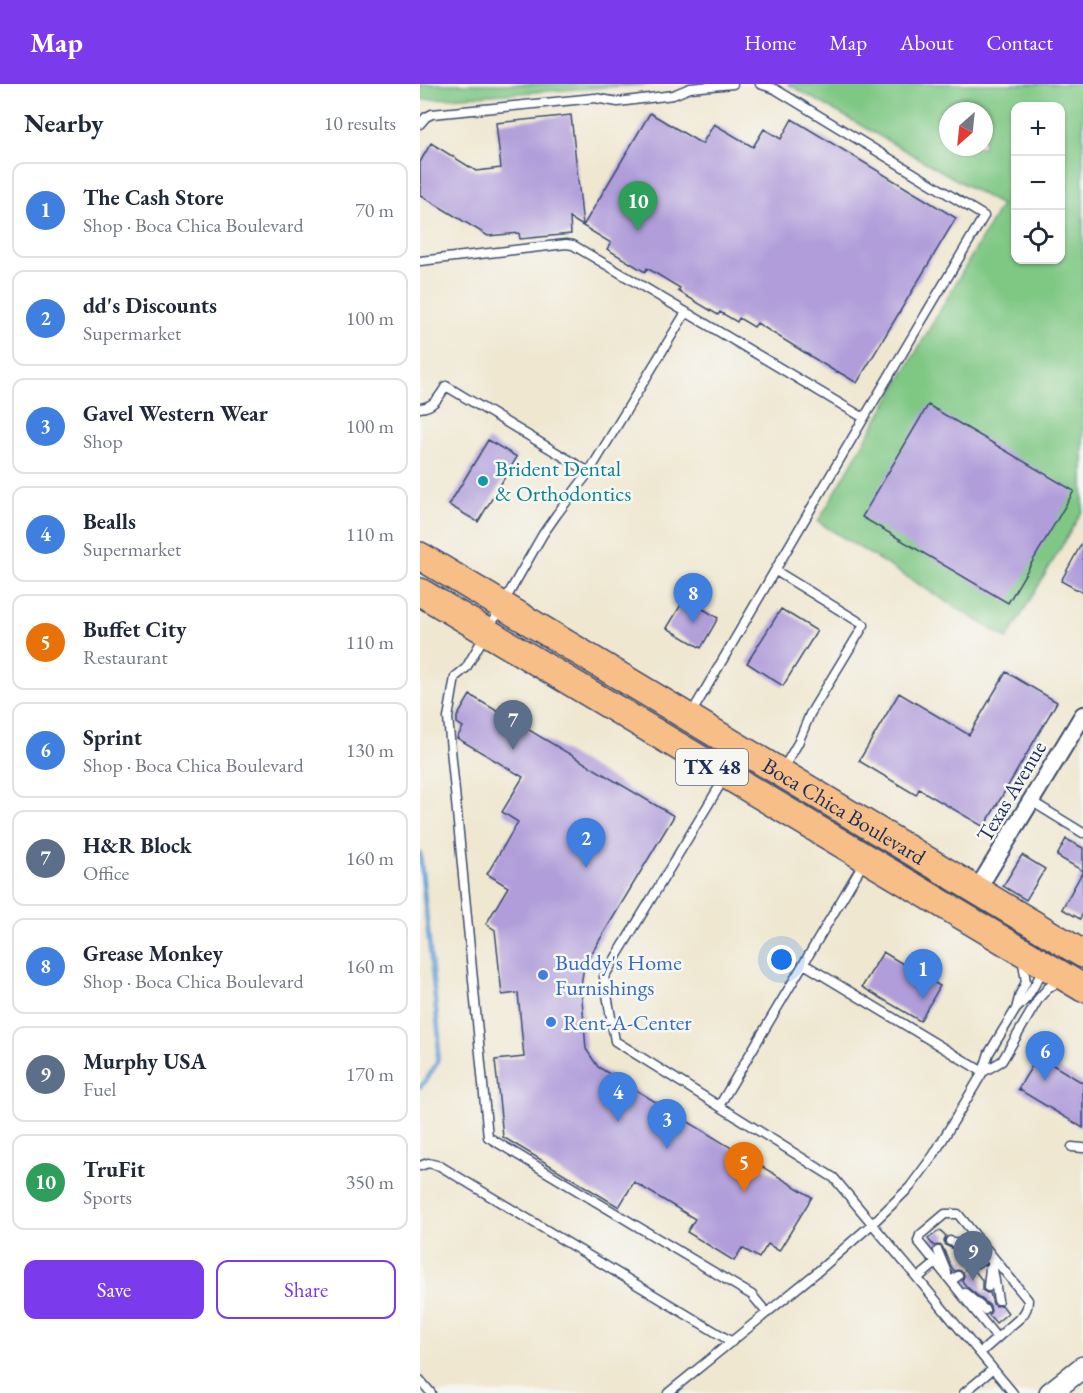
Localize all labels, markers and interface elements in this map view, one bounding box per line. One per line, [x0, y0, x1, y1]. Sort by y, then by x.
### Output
text: Map [30, 24, 83, 60]
text: Home [744, 29, 796, 56]
text: Map [829, 29, 867, 56]
text: About [900, 29, 953, 56]
text: Contact [986, 29, 1053, 56]
north arrow [939, 102, 993, 156]
map controls [1011, 102, 1065, 264]
button: + [1011, 102, 1065, 156]
text: Nearby [24, 106, 104, 140]
text: 10 results [324, 110, 396, 136]
button: − [1011, 156, 1065, 210]
pin: 10 [618, 182, 658, 231]
text: The Cash Store [83, 183, 224, 212]
text: 1 [40, 197, 51, 223]
text: 70 m [355, 197, 394, 223]
button: locate [1011, 210, 1065, 264]
text: Shop · Boca Chica Boulevard [83, 212, 304, 238]
text: dd's Discounts [83, 291, 217, 320]
text: 2 [40, 305, 51, 331]
text: 100 m [346, 305, 394, 331]
text: Supermarket [83, 320, 181, 346]
text: Gavel Western Wear [83, 399, 268, 428]
text: 3 [40, 413, 51, 439]
text: 100 m [346, 413, 394, 439]
text: Shop [83, 428, 123, 454]
place label: Brident Dental & Orthodontics [495, 454, 631, 508]
marker: Brident Dental & Orthodontics [476, 474, 490, 488]
text: Bealls [83, 507, 136, 536]
text: 4 [40, 521, 51, 547]
text: 110 m [346, 521, 394, 547]
text: Supermarket [83, 536, 181, 562]
pin: 8 [674, 574, 712, 623]
text: Buffet City [83, 615, 187, 644]
text: 5 [40, 629, 51, 655]
text: 110 m [346, 629, 394, 655]
text: Restaurant [83, 644, 168, 670]
pin: 7 [494, 700, 532, 750]
text: Sprint [83, 723, 142, 752]
street label: Texas Avenue [970, 735, 1053, 847]
text: 6 [40, 737, 51, 763]
text: 130 m [346, 737, 394, 763]
road number: TX 48 [676, 749, 748, 785]
street label: Boca Chica Boulevard [757, 751, 932, 872]
text: Shop · Boca Chica Boulevard [83, 752, 304, 778]
pin: 2 [566, 818, 606, 868]
text: H&R Block [83, 831, 192, 860]
text: 7 [40, 845, 51, 871]
text: 160 m [346, 845, 394, 871]
text: Office [83, 860, 129, 886]
text: Grease Monkey [83, 939, 223, 968]
your location [767, 945, 796, 974]
place label: Buddy's Home Furnishings [555, 948, 682, 1002]
pin: 1 [904, 950, 942, 999]
text: 8 [40, 953, 51, 979]
text: 160 m [346, 953, 394, 979]
text: Shop · Boca Chica Boulevard [83, 968, 304, 994]
marker: Buddy's Home Furnishings [536, 968, 550, 982]
place label: Rent-A-Center [563, 1008, 692, 1037]
marker: Rent-A-Center [544, 1015, 558, 1029]
pin: 6 [1026, 1032, 1064, 1081]
text: Murphy USA [83, 1047, 206, 1076]
text: 9 [40, 1061, 51, 1087]
text: 170 m [346, 1061, 394, 1087]
pin: 4 [598, 1072, 638, 1122]
text: Fuel [83, 1076, 116, 1102]
pin: 3 [648, 1100, 686, 1149]
pin: 5 [724, 1142, 764, 1192]
text: TruFit [83, 1155, 145, 1184]
text: 10 [35, 1169, 56, 1195]
text: 350 m [346, 1169, 394, 1195]
text: Sports [83, 1184, 132, 1210]
pin: 9 [954, 1232, 992, 1281]
button: Save [24, 1260, 204, 1319]
button: Share [216, 1260, 396, 1319]

